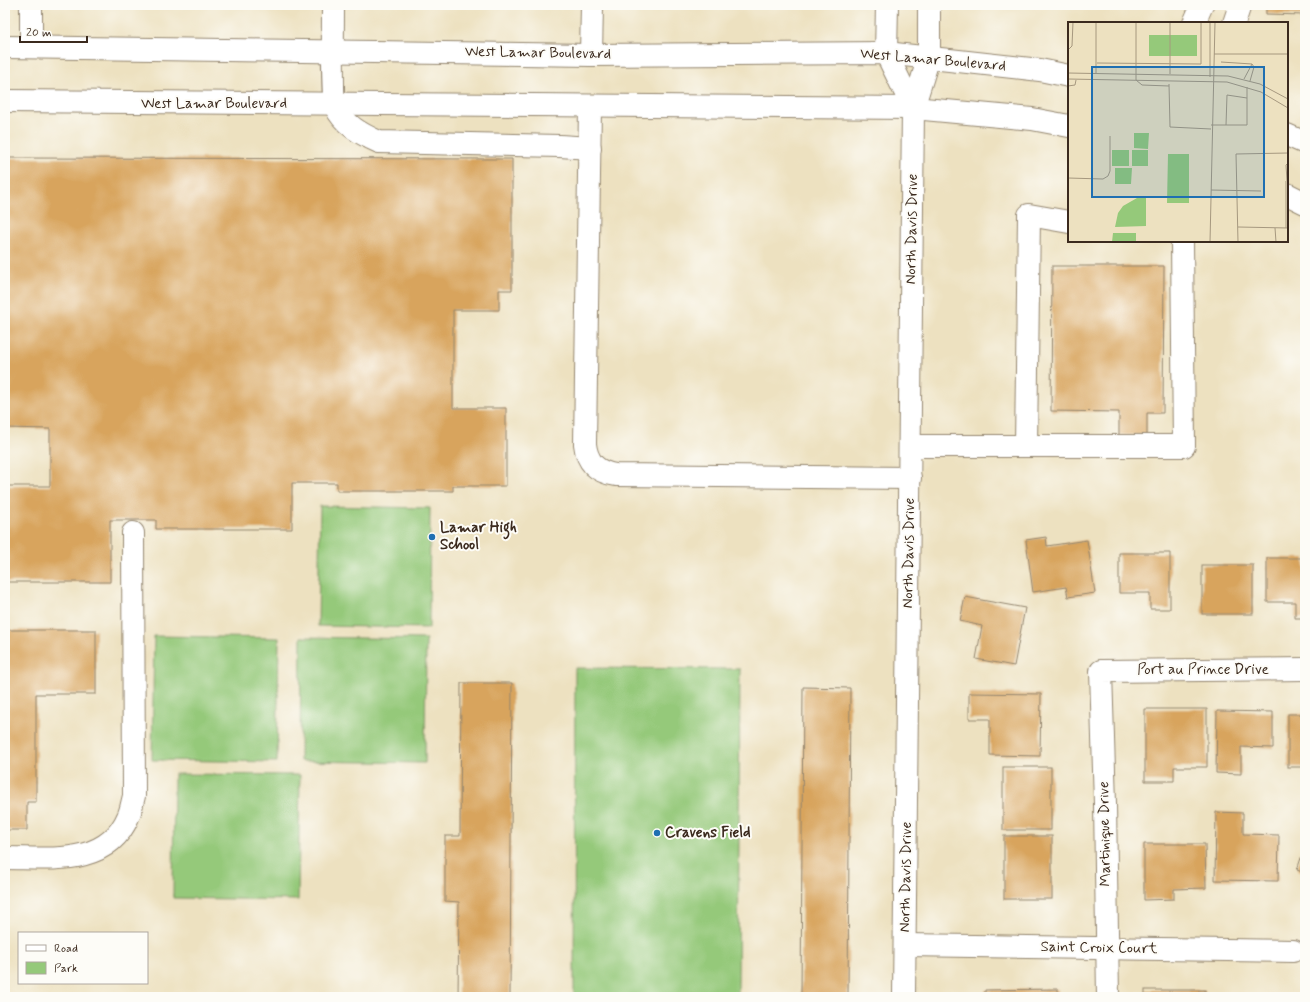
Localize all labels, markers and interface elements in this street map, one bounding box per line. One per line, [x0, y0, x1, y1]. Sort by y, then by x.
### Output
scale bar [20, 18, 87, 44]
inset map [1068, 22, 1288, 242]
text: 20 m [26, 25, 52, 41]
street label: West Lamar Boulevard [465, 42, 611, 64]
street label: West Lamar Boulevard [859, 44, 1007, 76]
street label: West Lamar Boulevard [141, 94, 287, 114]
street label: North Davis Drive [901, 173, 923, 284]
street label: North Davis Drive [898, 497, 920, 608]
place label: Lamar High School [440, 518, 517, 555]
marker: Lamar High School [427, 532, 437, 542]
street label: Port au Prince Drive [1137, 660, 1269, 680]
street label: Martinique Drive [1094, 781, 1116, 887]
street label: North Davis Drive [895, 821, 917, 932]
place label: Cravens Field [665, 823, 751, 843]
marker: Cravens Field [652, 828, 662, 838]
legend [18, 932, 148, 984]
street label: Saint Croix Court [1040, 937, 1158, 959]
text: Road [54, 941, 78, 957]
text: Park [54, 961, 78, 977]

